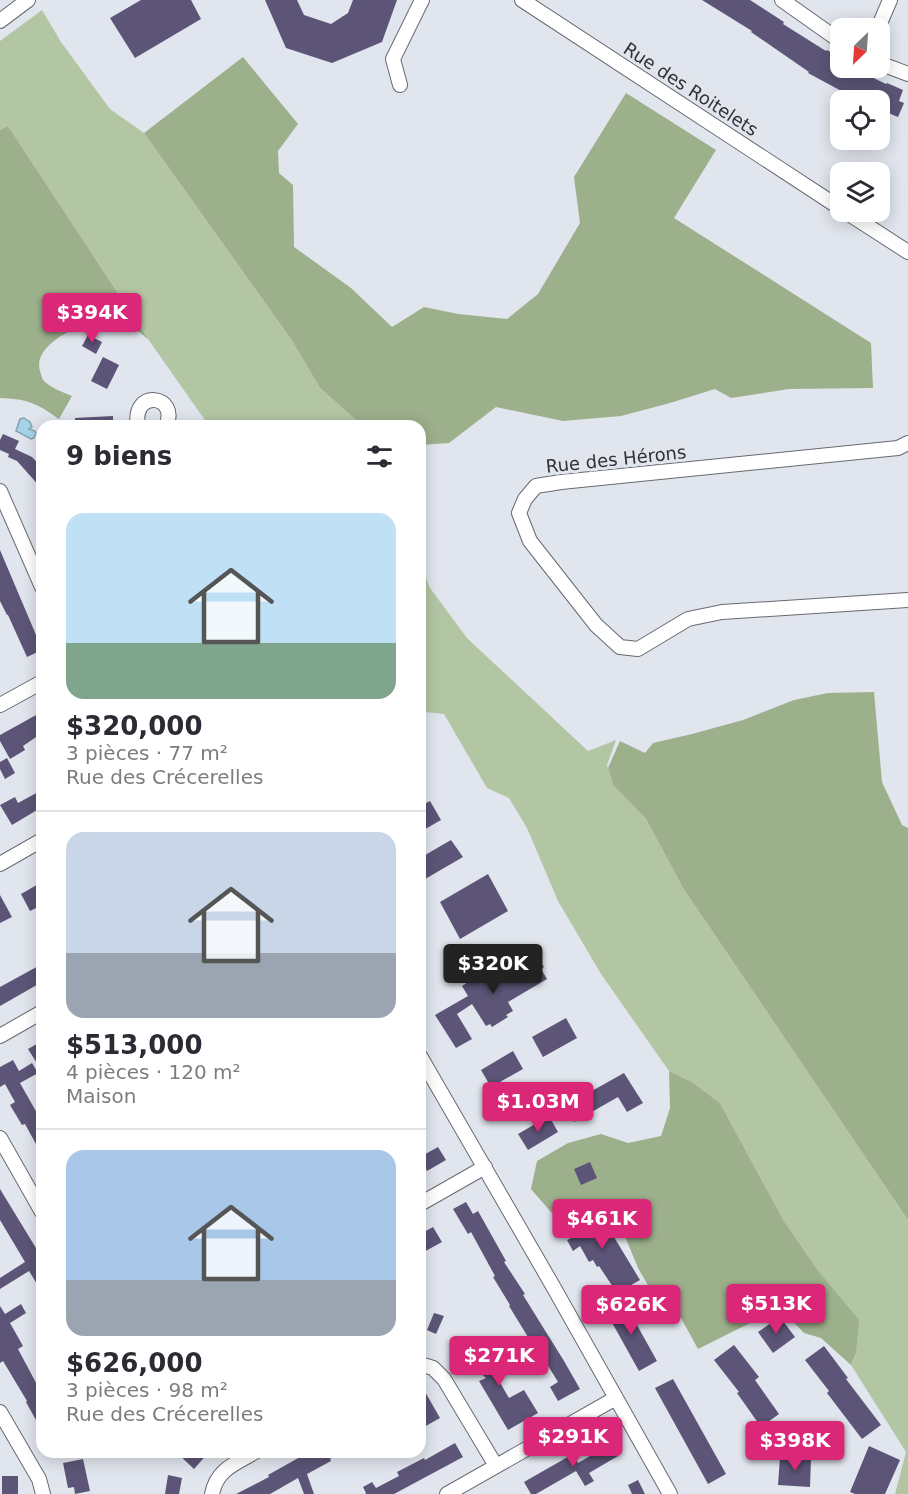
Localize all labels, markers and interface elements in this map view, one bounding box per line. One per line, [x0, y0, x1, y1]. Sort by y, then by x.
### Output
north arrow [830, 18, 890, 78]
map controls [830, 18, 890, 222]
street label: Rue des Roitelets [620, 38, 762, 140]
button: locate [830, 90, 890, 150]
button: layers [830, 162, 890, 222]
pin: $394K [50, 293, 134, 344]
text: $394K [56, 300, 128, 324]
icon: filters [363, 440, 396, 473]
text: 9 biens [66, 441, 172, 471]
street label: Rue des Hérons [545, 441, 687, 477]
icon: home [177, 552, 285, 660]
text: $320,000 [66, 711, 203, 741]
text: 3 pièces · 77 m² [66, 741, 228, 765]
text: Rue des Crécerelles [66, 765, 263, 789]
icon: home [177, 871, 285, 979]
pin: $320K [451, 944, 535, 995]
text: $320K [457, 951, 529, 975]
text: $513,000 [66, 1030, 203, 1060]
text: 4 pièces · 120 m² [66, 1060, 240, 1084]
pin: $1.03M [489, 1082, 587, 1133]
text: Maison [66, 1084, 136, 1108]
text: $1.03M [496, 1089, 580, 1113]
icon: home [177, 1189, 285, 1297]
pin: $461K [560, 1199, 644, 1250]
text: $461K [566, 1206, 638, 1230]
pin: $513K [734, 1284, 818, 1335]
pin: $626K [589, 1285, 673, 1336]
text: $513K [740, 1291, 812, 1315]
text: $626K [595, 1292, 667, 1316]
pin: $271K [457, 1336, 541, 1387]
text: $271K [463, 1343, 535, 1367]
text: $626,000 [66, 1348, 203, 1378]
text: 3 pièces · 98 m² [66, 1378, 228, 1402]
text: Rue des Crécerelles [66, 1402, 263, 1426]
pin: $291K [531, 1417, 615, 1468]
pin: $398K [753, 1421, 837, 1472]
text: $291K [537, 1424, 609, 1448]
text: $398K [759, 1428, 831, 1452]

